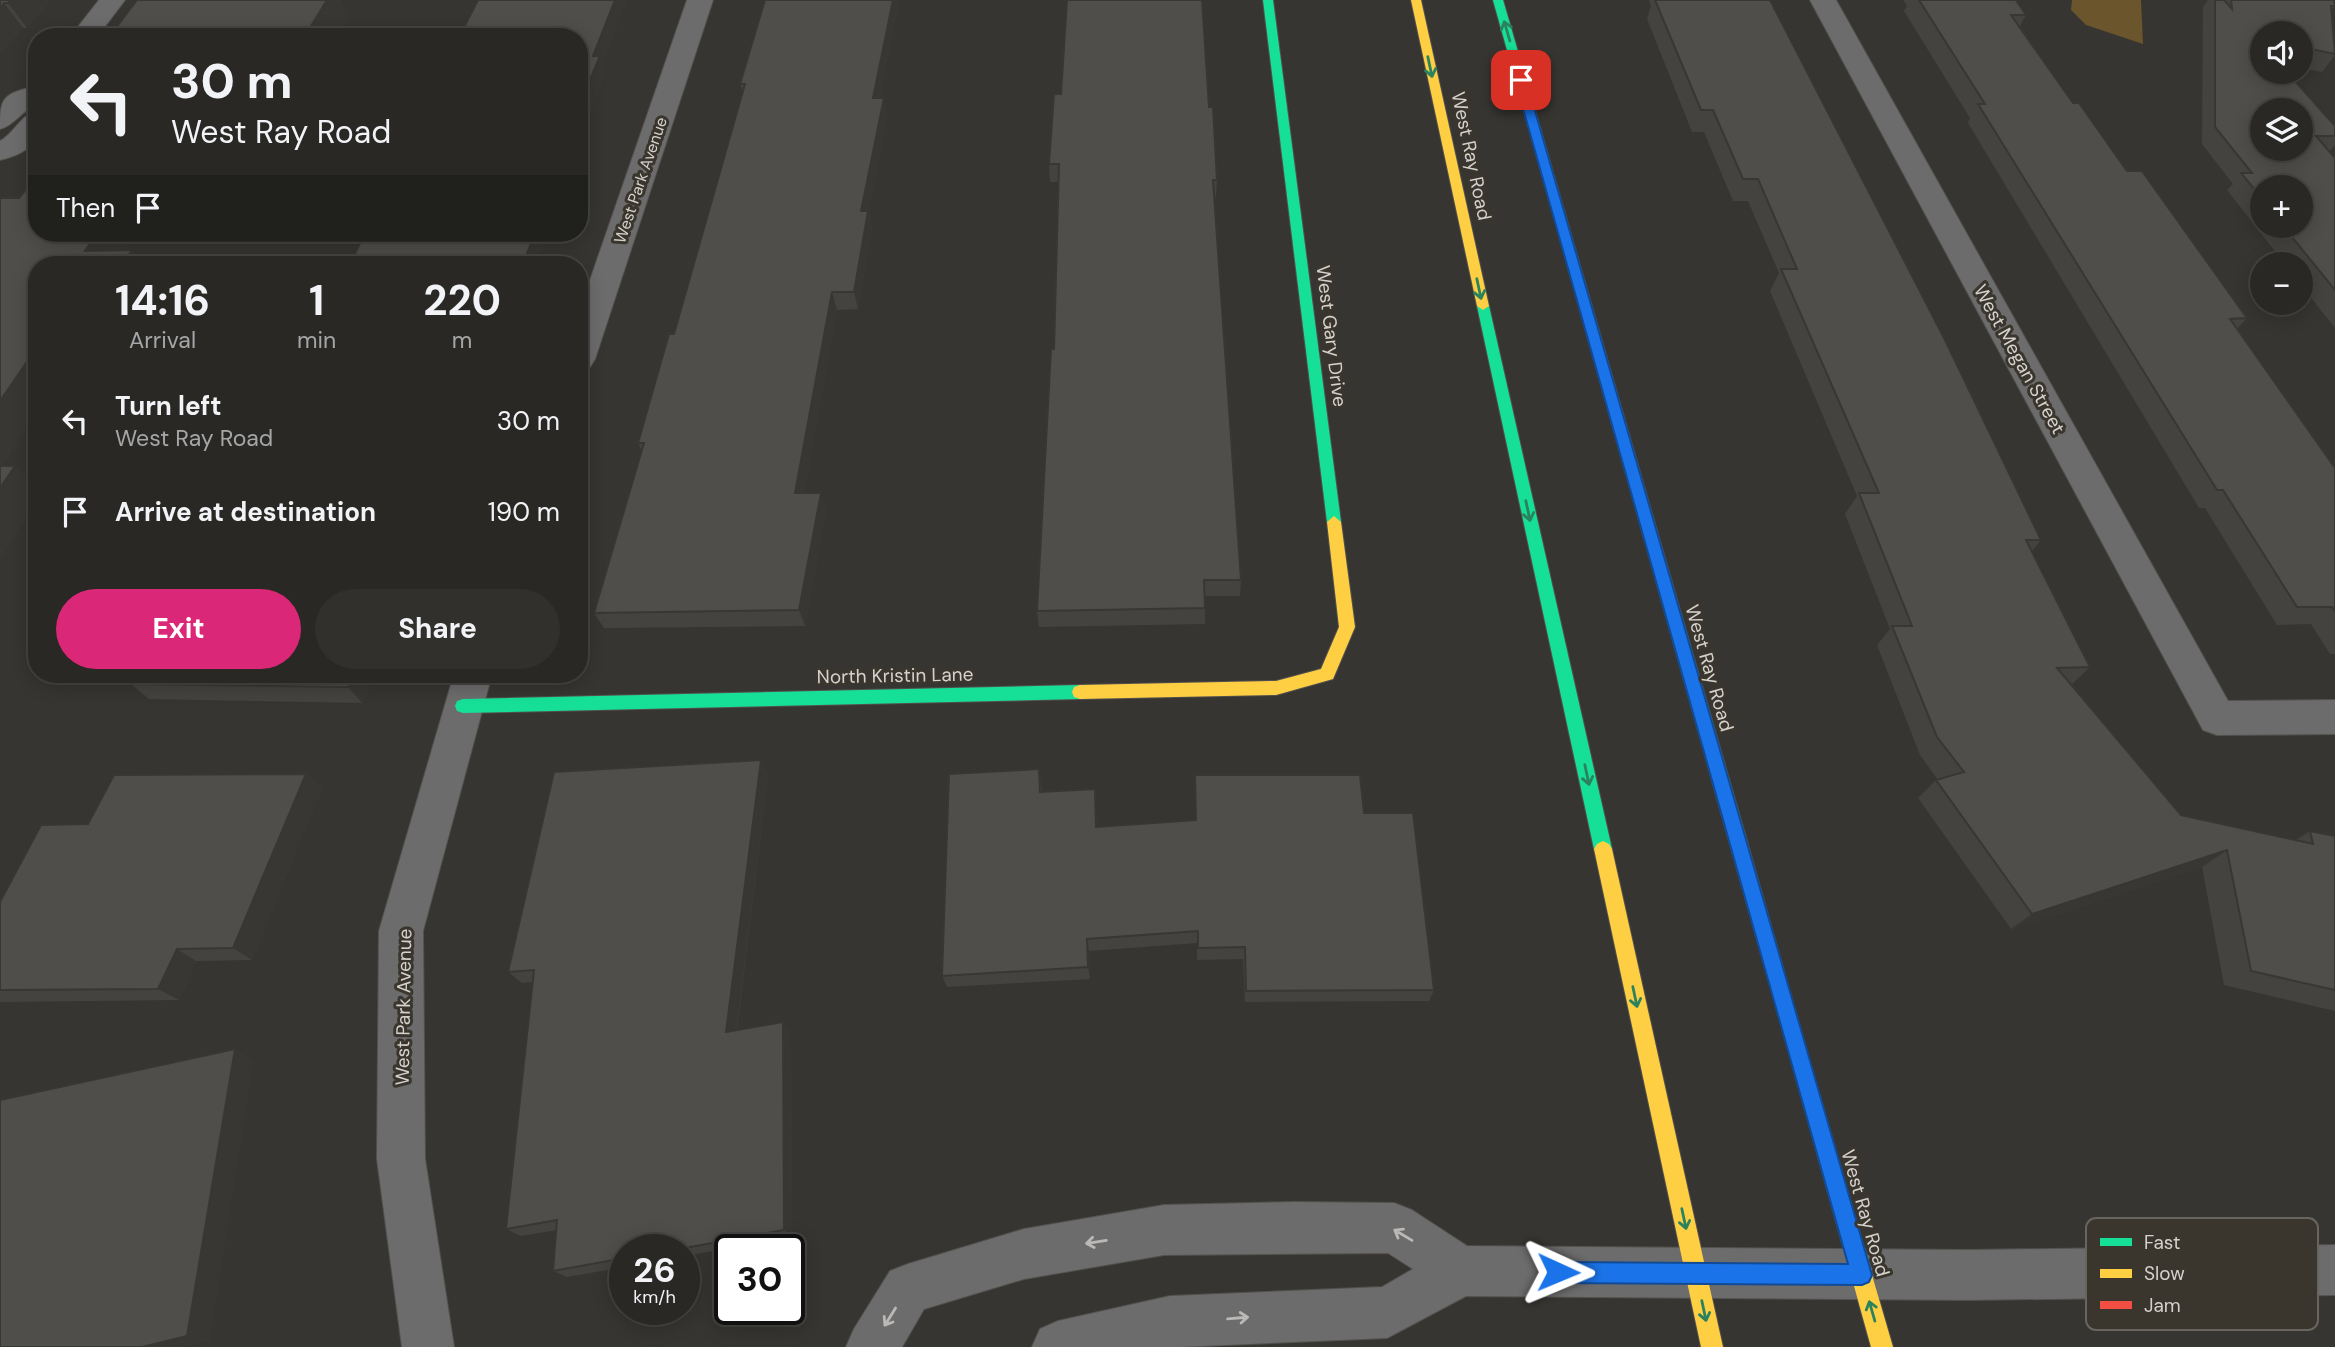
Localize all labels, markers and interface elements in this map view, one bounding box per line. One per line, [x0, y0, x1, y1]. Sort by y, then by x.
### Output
one-way arrow [1499, 20, 1512, 42]
map controls [2250, 21, 2313, 315]
button: sound [2250, 21, 2313, 84]
text: 30 m [171, 49, 293, 113]
pin [1491, 50, 1551, 110]
one-way arrow [1424, 55, 1438, 78]
icon: left [56, 56, 147, 147]
icon: arrive [1502, 61, 1540, 99]
street label: West Ray Road [1446, 90, 1497, 223]
button: layers [2250, 98, 2313, 161]
text: West Ray Road [171, 111, 391, 153]
street label: West Park Avenue [609, 114, 672, 246]
button: + [2250, 175, 2313, 238]
icon: arrive [129, 189, 167, 227]
text: Then [56, 191, 115, 225]
button: − [2250, 252, 2313, 315]
street label: West Gary Drive [1310, 264, 1353, 408]
text: 14:16 [115, 273, 210, 328]
text: 1 [309, 273, 324, 328]
text: 220 [423, 273, 501, 328]
one-way arrow [1473, 277, 1487, 300]
street label: West Megan Street [1968, 280, 2071, 438]
text: Arrival [129, 325, 196, 355]
text: min [297, 325, 336, 355]
text: m [452, 325, 472, 355]
text: Turn left [115, 389, 222, 423]
icon: left [56, 402, 94, 440]
text: 30 m [497, 404, 560, 438]
text: West Ray Road [115, 423, 273, 453]
icon: arrive [56, 493, 94, 531]
text: Arrive at destination [115, 495, 376, 529]
text: 190 m [488, 495, 560, 529]
one-way arrow [1522, 499, 1536, 522]
button: Exit [56, 589, 301, 669]
button: Share [315, 589, 560, 669]
street label: West Ray Road [1679, 602, 1740, 734]
street label: North Kristin Lane [816, 662, 974, 689]
one-way arrow [1580, 763, 1594, 786]
street label: West Park Avenue [390, 928, 417, 1086]
one-way arrow [1629, 985, 1643, 1008]
street label: West Ray Road [1835, 1147, 1896, 1279]
one-way arrow [1677, 1207, 1691, 1230]
legend [2086, 1218, 2318, 1330]
one-way arrow [1394, 1227, 1414, 1241]
text: Fast [2144, 1230, 2180, 1255]
speed limit sign: 30 [714, 1234, 805, 1325]
position arrow [1521, 1235, 1595, 1309]
one-way arrow [1085, 1236, 1108, 1249]
text: 26 [633, 1247, 676, 1293]
text: Slow [2144, 1261, 2185, 1286]
text: km/h [633, 1285, 676, 1309]
text: Jam [2144, 1293, 2181, 1318]
one-way arrow [1697, 1299, 1711, 1322]
one-way arrow [1865, 1300, 1878, 1323]
one-way arrow [883, 1307, 898, 1326]
one-way arrow [1226, 1311, 1249, 1324]

